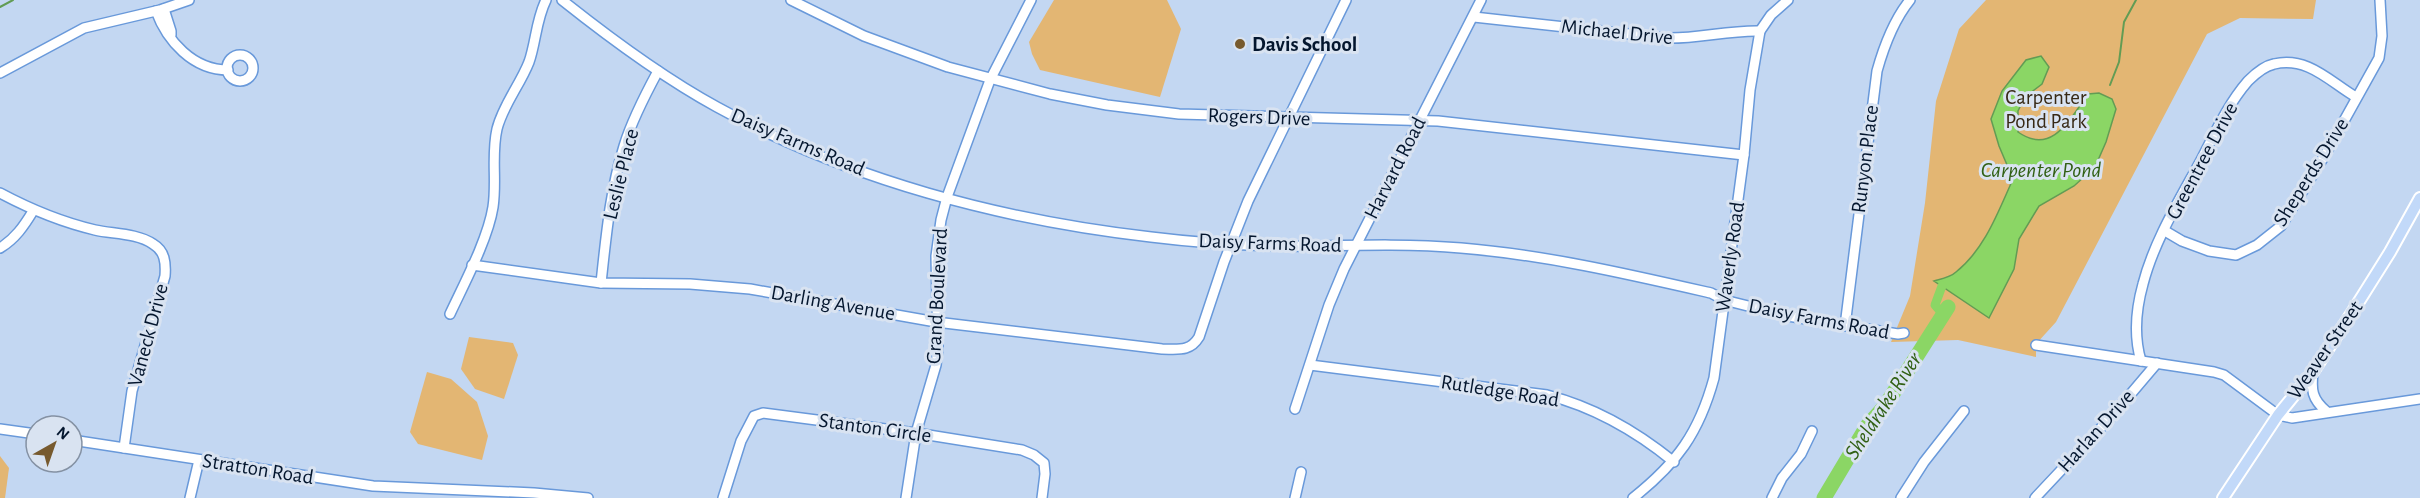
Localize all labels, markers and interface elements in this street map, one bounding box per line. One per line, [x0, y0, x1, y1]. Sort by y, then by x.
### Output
street label: Michael Drive [1560, 16, 1674, 48]
place label: Davis School [1252, 34, 1357, 55]
marker: Davis School [1233, 37, 1247, 51]
park label: Carpenter Pond Park [2005, 87, 2087, 132]
street label: Greentree Drive [2162, 99, 2242, 223]
street label: Daisy Farms Road [728, 104, 868, 180]
street label: Runyon Place [1848, 104, 1882, 214]
street label: Rogers Drive [1207, 105, 1311, 129]
street label: Harvard Road [1360, 114, 1430, 222]
street label: Sheperds Drive [2269, 114, 2353, 230]
street label: Leslie Place [600, 126, 642, 222]
water label: Carpenter Pond [1981, 159, 2101, 182]
street label: Waverly Road [1712, 200, 1748, 314]
street label: Grand Boulevard [923, 227, 951, 364]
street label: Daisy Farms Road [1198, 230, 1342, 256]
street label: Vaneck Drive [124, 281, 172, 389]
street label: Darling Avenue [769, 282, 897, 324]
street label: Daisy Farms Road [1747, 295, 1891, 343]
street label: Weaver Street [2283, 297, 2367, 403]
water label: Sheldrake River [1840, 348, 1926, 463]
street label: Rutledge Road [1439, 371, 1561, 411]
street label: Harlan Drive [2054, 386, 2138, 476]
street label: Stanton Circle [817, 410, 933, 446]
north arrow [24, 414, 84, 474]
text: N [54, 424, 72, 443]
street label: Stratton Road [201, 450, 315, 488]

